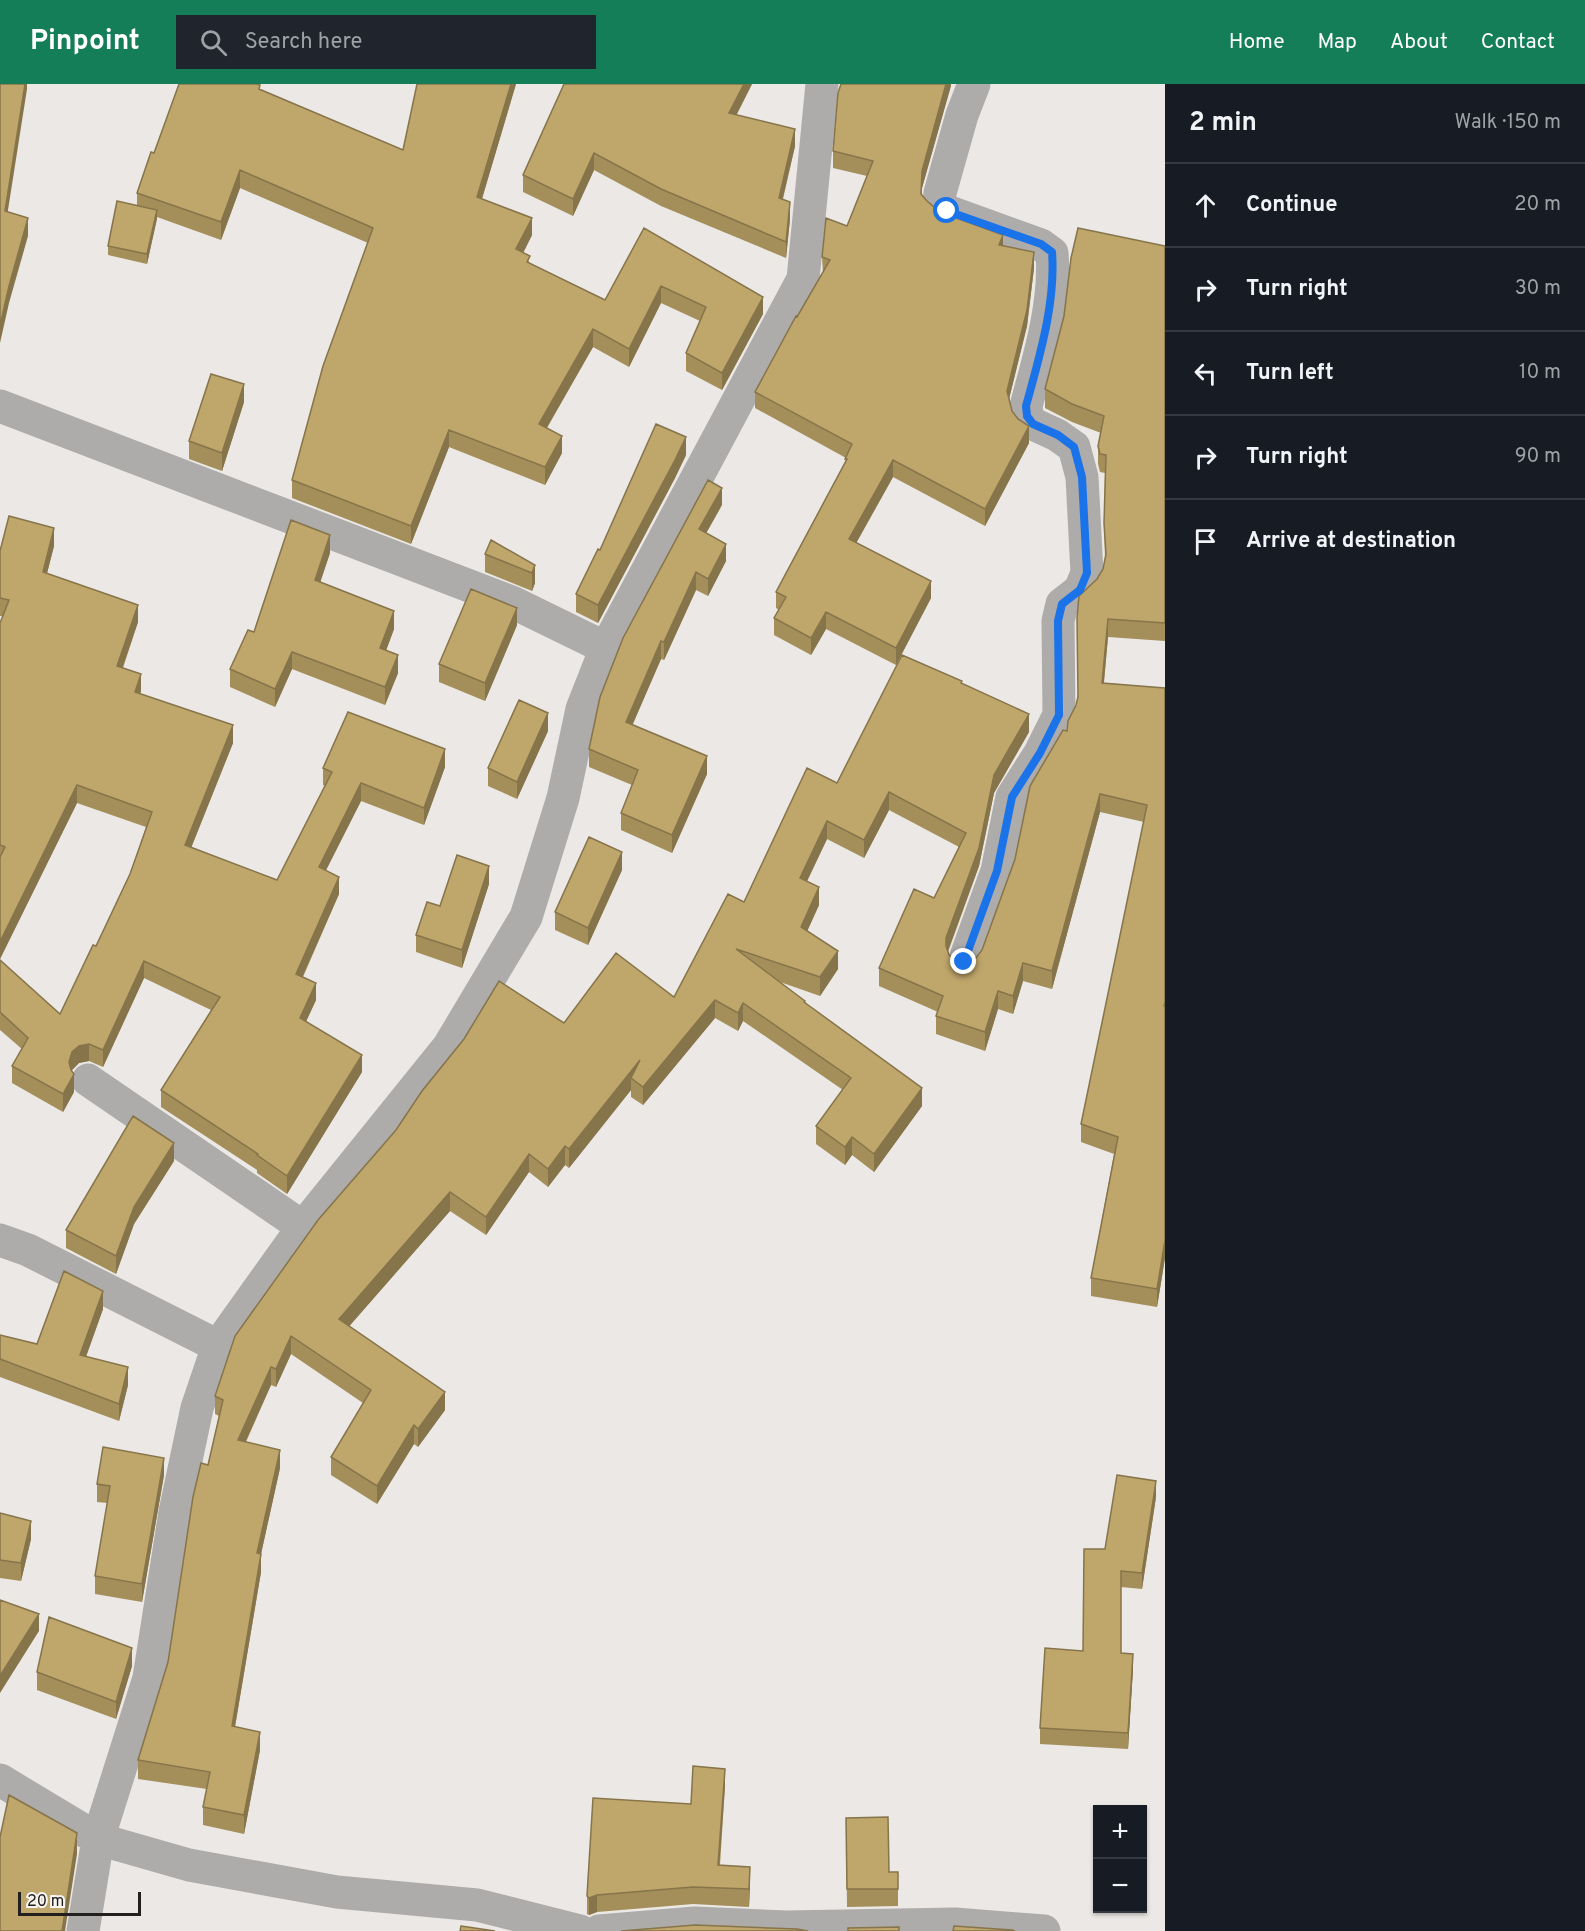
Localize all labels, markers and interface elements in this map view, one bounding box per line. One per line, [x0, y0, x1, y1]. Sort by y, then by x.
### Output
search box [176, 15, 596, 69]
text: Pinpoint [30, 24, 140, 60]
icon: search [197, 26, 230, 59]
text: Search here [245, 29, 362, 56]
text: Home [1229, 29, 1285, 56]
text: Map [1318, 29, 1357, 56]
text: About [1390, 29, 1448, 56]
text: Contact [1481, 29, 1555, 56]
text: 2 min [1189, 107, 1257, 140]
text: Walk · 150 m [1455, 110, 1561, 136]
icon: ahead [1189, 189, 1222, 222]
text: Continue [1246, 192, 1337, 219]
text: 20 m [1514, 192, 1561, 218]
route start [933, 197, 959, 223]
icon: right [1189, 273, 1222, 306]
text: Turn right [1246, 276, 1348, 303]
text: 30 m [1515, 276, 1561, 302]
icon: left [1189, 357, 1222, 390]
text: Turn left [1246, 360, 1334, 387]
text: 10 m [1519, 360, 1561, 386]
icon: right [1189, 441, 1222, 474]
text: Turn right [1246, 444, 1348, 471]
text: 90 m [1515, 444, 1561, 470]
icon: arrive [1189, 525, 1222, 558]
text: Arrive at destination [1246, 528, 1456, 555]
route end [950, 948, 976, 974]
map controls [1093, 1805, 1147, 1913]
button: + [1093, 1805, 1147, 1859]
button: − [1093, 1859, 1147, 1913]
scale bar [18, 1889, 141, 1916]
text: 20 m [27, 1892, 64, 1912]

